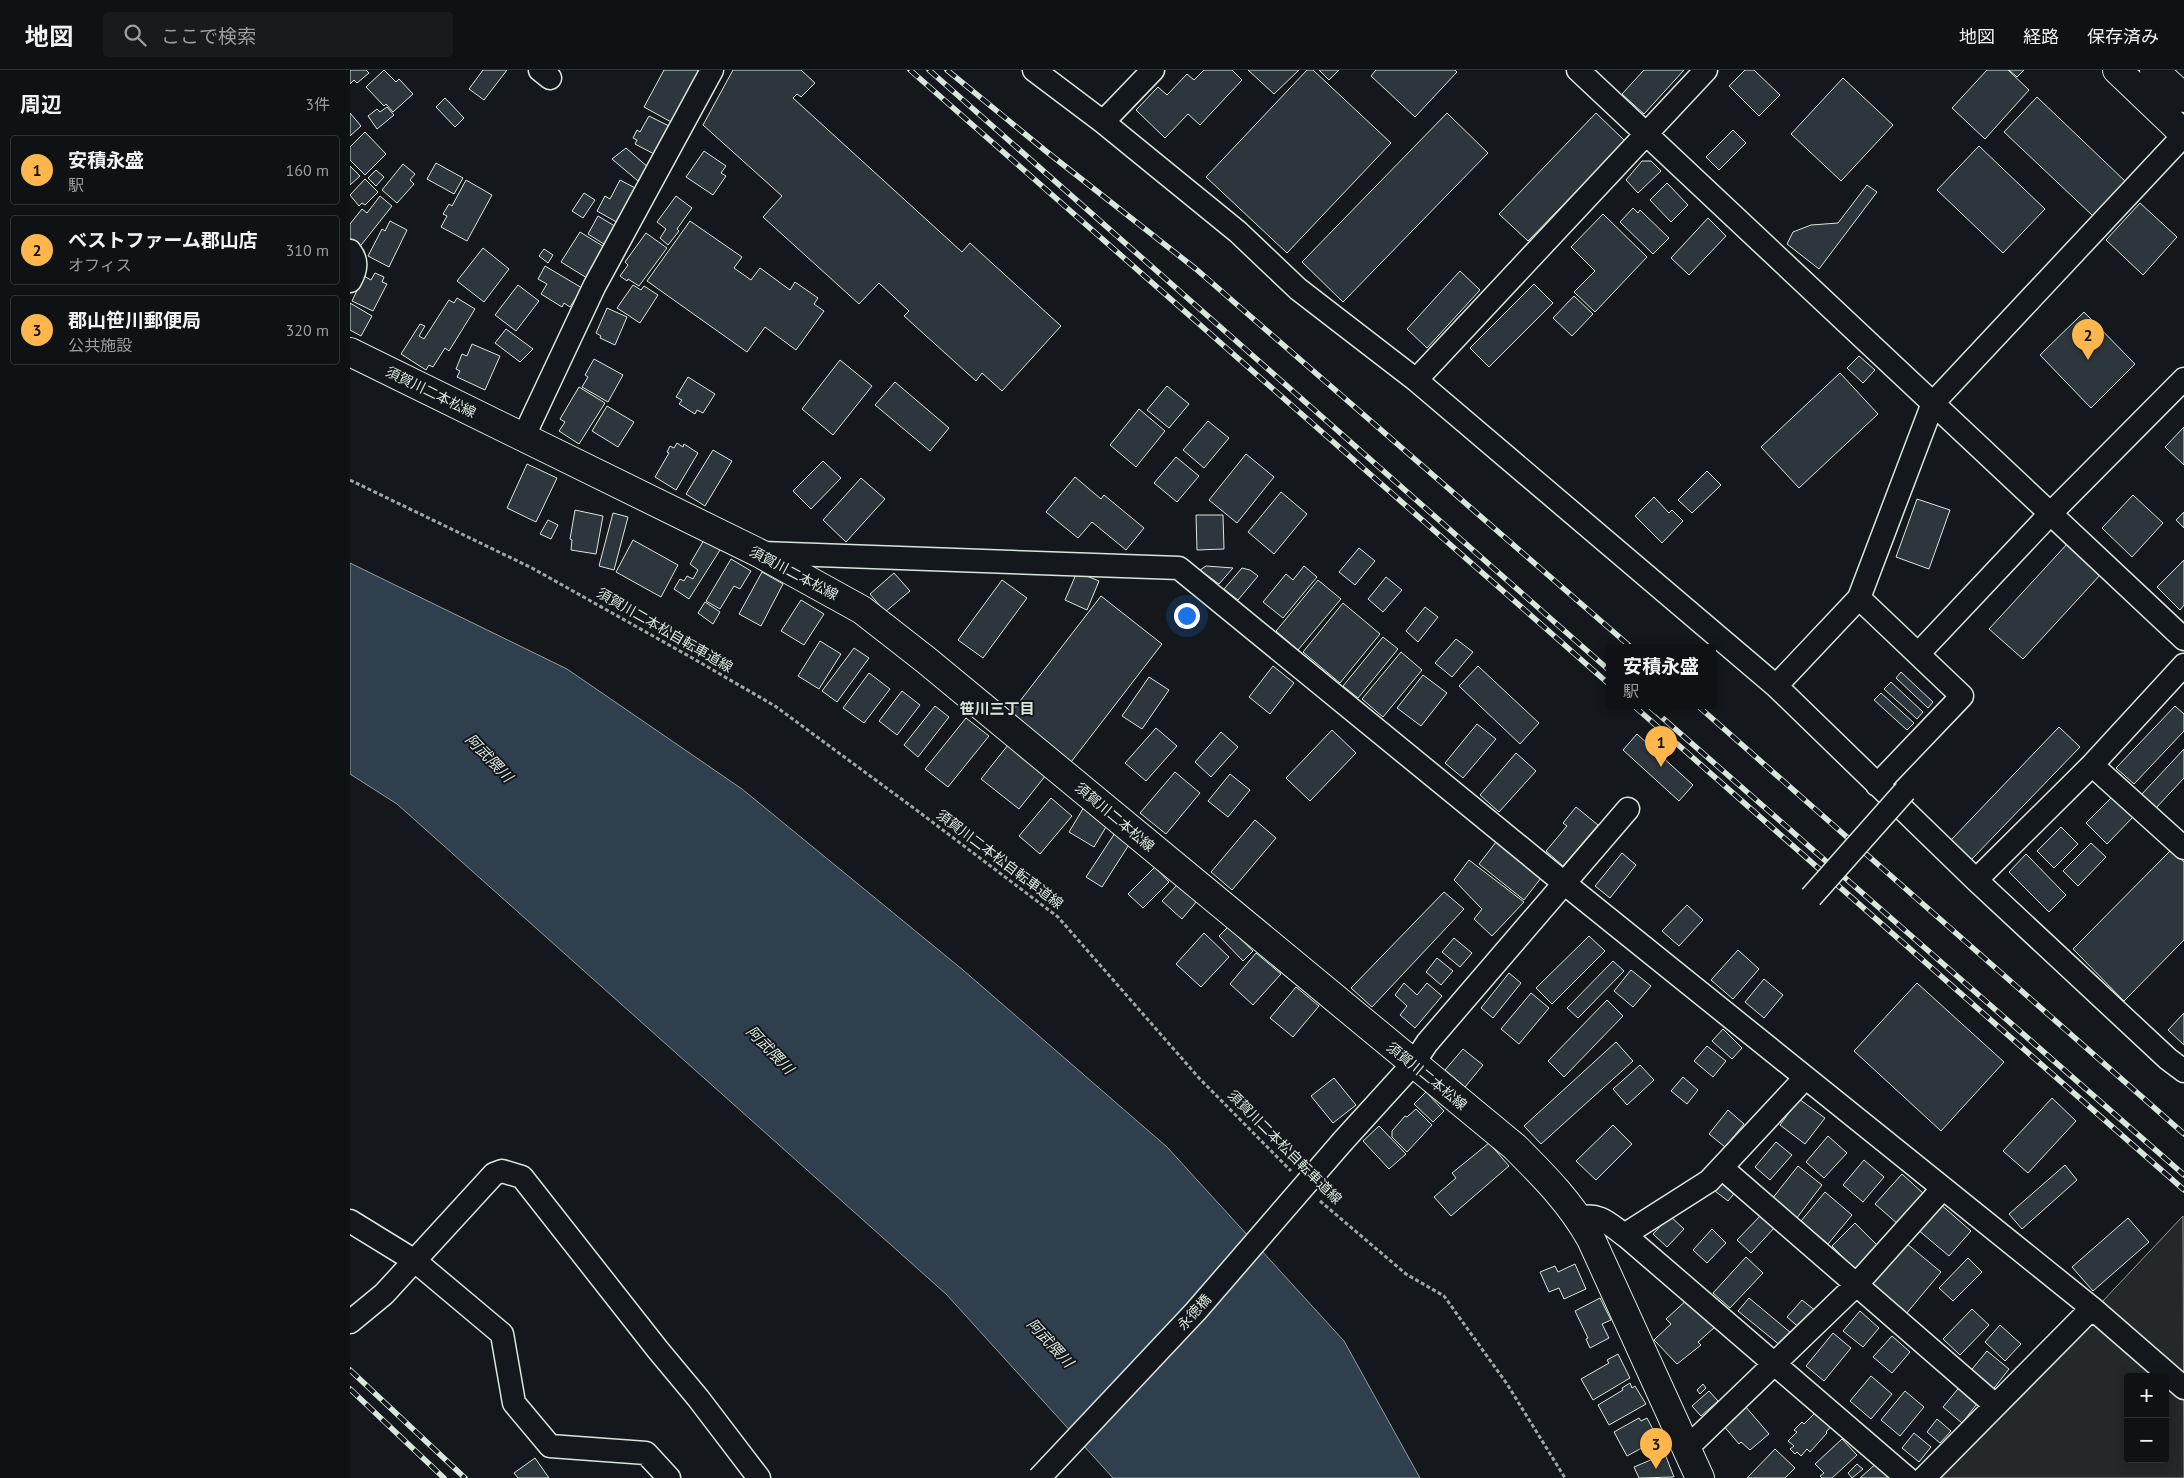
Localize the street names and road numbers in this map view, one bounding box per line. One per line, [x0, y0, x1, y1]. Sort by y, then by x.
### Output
street label: 須賀川二本松線 [383, 362, 479, 422]
street label: 須賀川二本松線 [747, 542, 841, 604]
street label: 須賀川二本松自転車道線 [594, 584, 736, 676]
street label: 須賀川二本松線 [1072, 779, 1158, 855]
street label: 須賀川二本松自転車道線 [933, 805, 1067, 913]
street label: 須賀川二本松線 [1383, 1038, 1471, 1114]
street label: 須賀川二本松自転車道線 [1224, 1086, 1346, 1208]
street label: 永徳橋 [1173, 1290, 1215, 1334]

